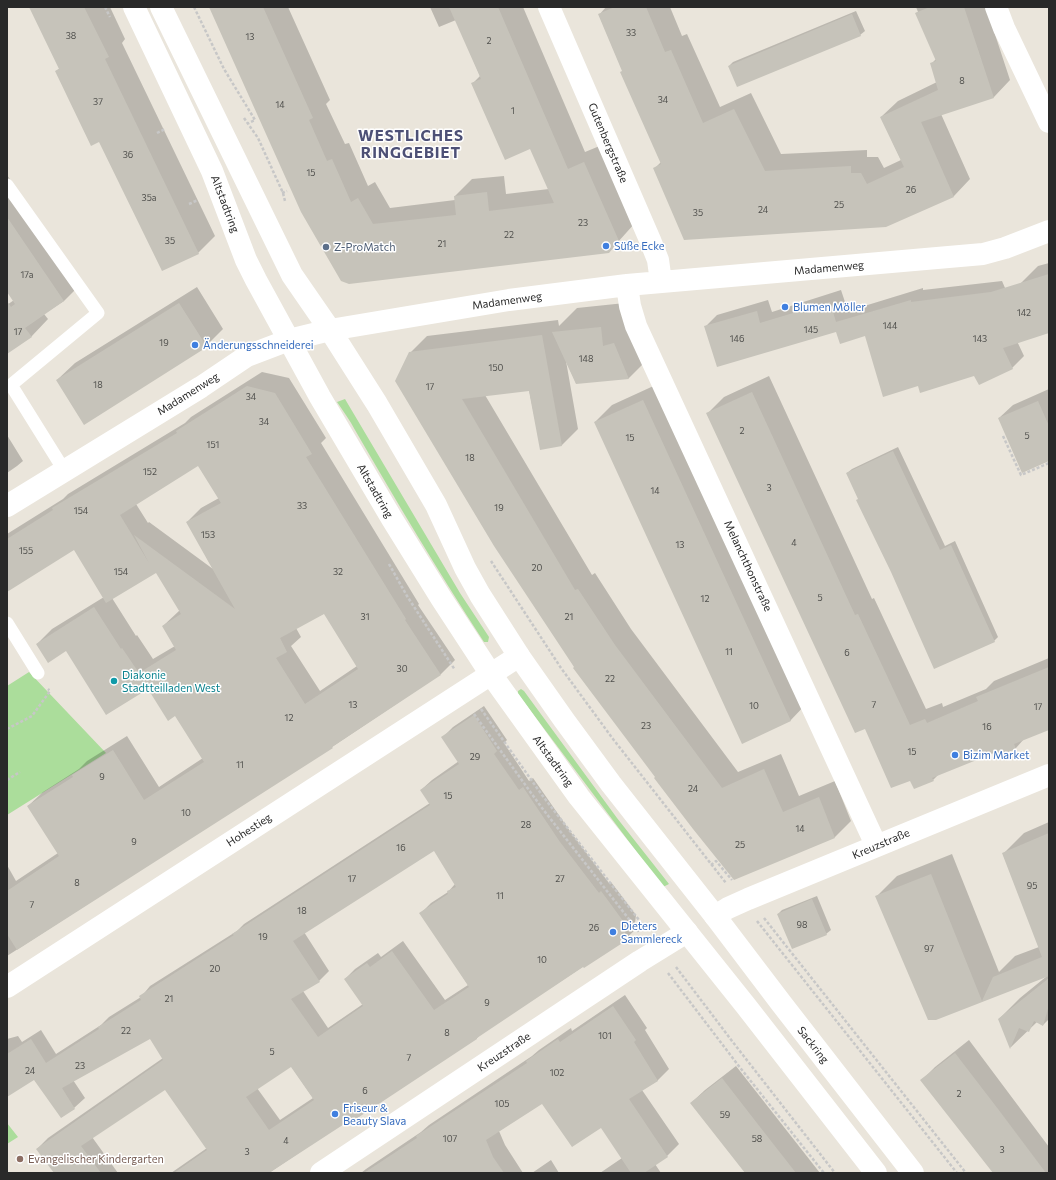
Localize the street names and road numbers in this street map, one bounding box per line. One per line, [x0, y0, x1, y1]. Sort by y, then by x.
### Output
street label: Gutenbergstraße [585, 101, 631, 185]
street label: Altstadtring [208, 173, 242, 235]
street label: Madamenweg [793, 258, 865, 278]
street label: Madamenweg [471, 290, 543, 312]
street label: Madamenweg [155, 370, 221, 418]
street label: Altstadtring [354, 462, 396, 520]
street label: Melanchthonstraße [721, 519, 775, 613]
street label: Altstadtring [530, 733, 576, 789]
street label: Hohestieg [224, 811, 274, 849]
street label: Kreuzstraße [850, 826, 912, 862]
street label: Sackring [795, 1024, 831, 1066]
street label: Kreuzstraße [475, 1029, 533, 1075]

